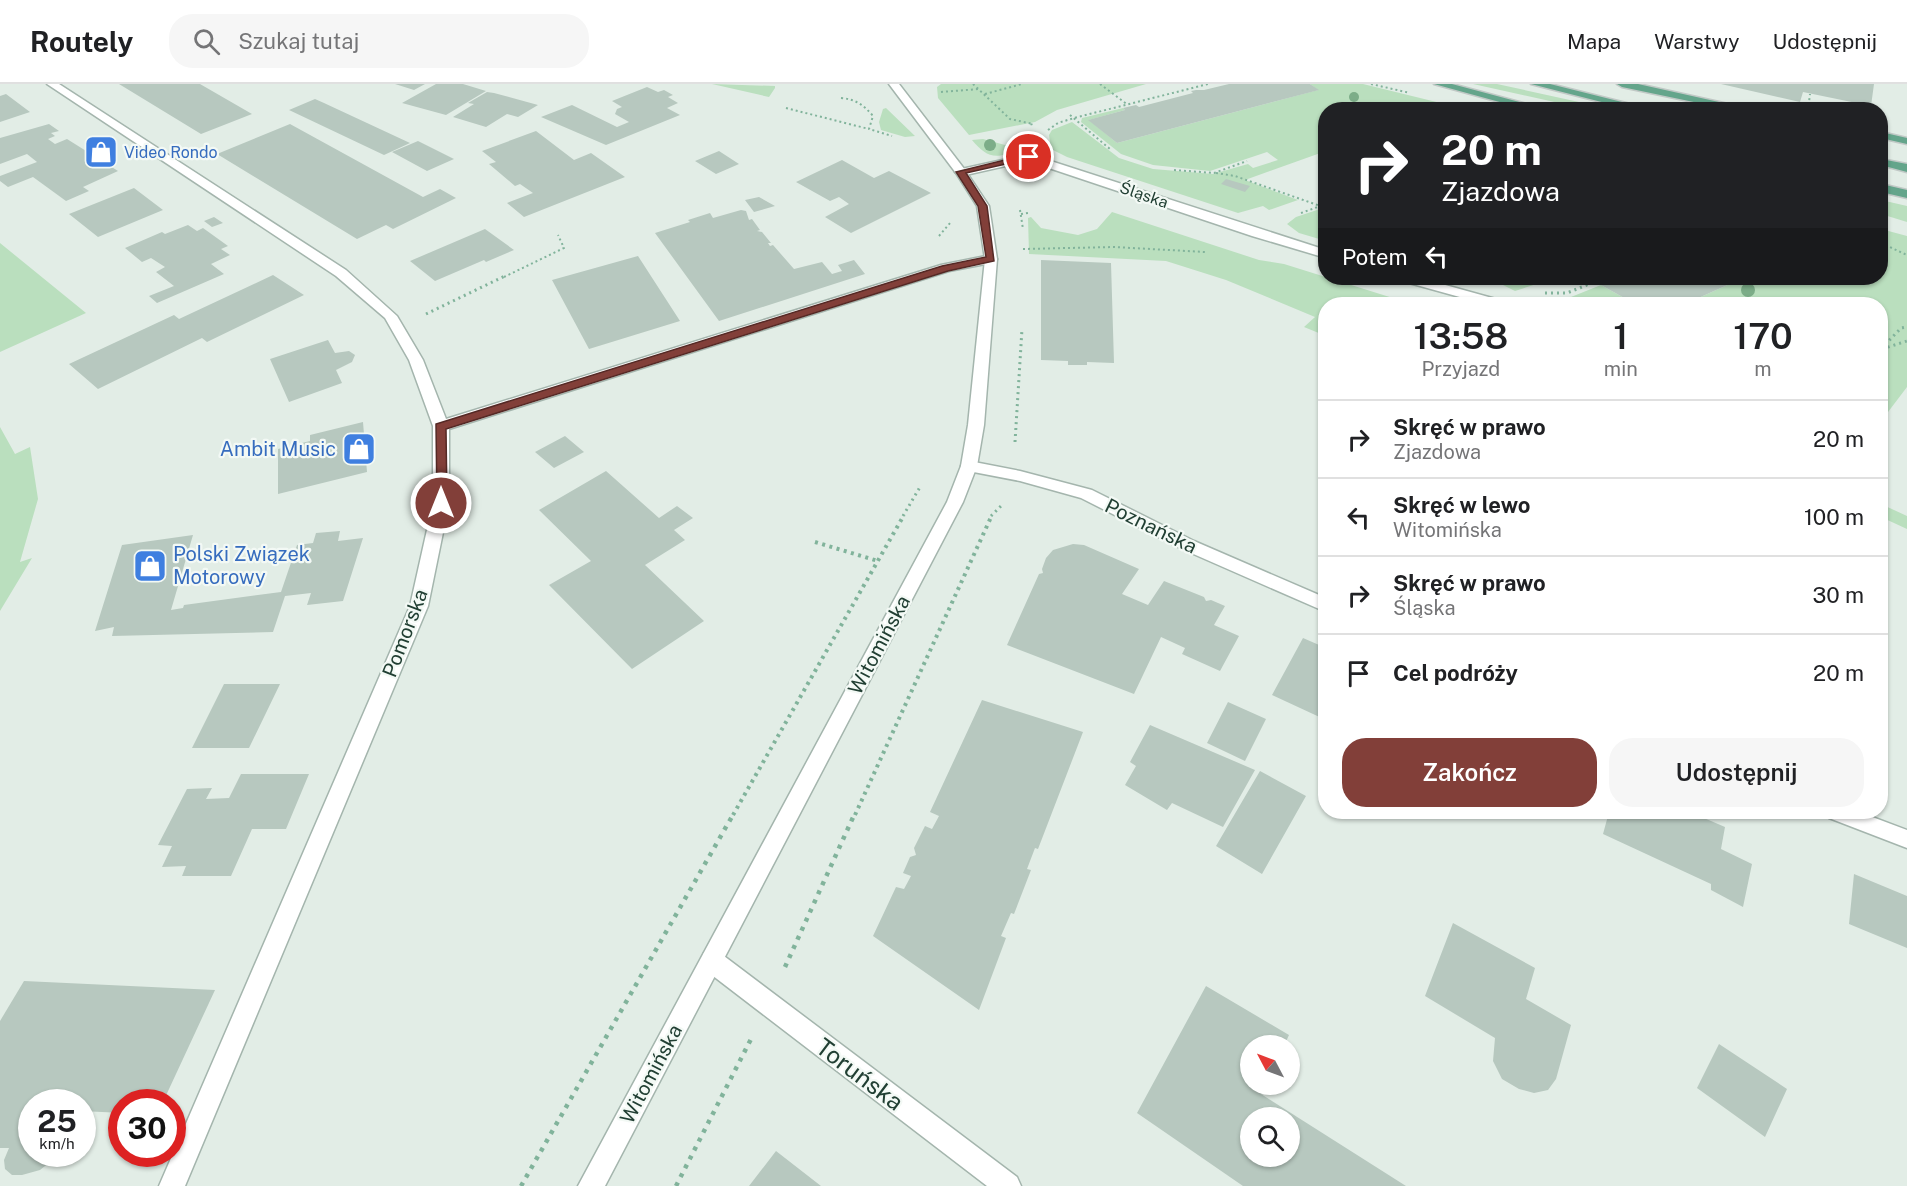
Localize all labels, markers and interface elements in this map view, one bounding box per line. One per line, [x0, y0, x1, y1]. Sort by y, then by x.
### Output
search box [169, 14, 589, 68]
text: Routely [30, 25, 133, 58]
icon: search [190, 25, 223, 58]
text: Szukaj tutaj [238, 28, 359, 54]
text: Mapa [1567, 29, 1621, 54]
text: Warstwy [1654, 29, 1739, 54]
text: Udostępnij [1772, 29, 1877, 54]
text: 20 m [1441, 125, 1542, 174]
icon: right [1342, 126, 1420, 204]
pin [1003, 131, 1054, 182]
shop icon: Video Rondo [83, 134, 119, 170]
icon: arrive [1012, 140, 1045, 173]
place label: Video Rondo [124, 143, 218, 162]
text: Zjazdowa [1441, 175, 1560, 207]
street label: Śląska [1117, 177, 1171, 212]
icon: left [1420, 240, 1453, 273]
text: Potem [1342, 244, 1408, 270]
text: 13:58 [1413, 315, 1508, 357]
text: 1 [1613, 315, 1628, 357]
text: 170 [1733, 315, 1793, 357]
text: Przyjazd [1422, 357, 1500, 381]
text: min [1604, 357, 1638, 381]
text: m [1754, 357, 1772, 381]
text: Skręć w prawo [1393, 414, 1546, 440]
icon: right [1342, 423, 1375, 456]
text: 20 m [1813, 426, 1864, 452]
shop icon: Ambit Music [341, 431, 377, 467]
place label: Ambit Music [220, 437, 336, 461]
text: Zjazdowa [1393, 440, 1481, 464]
position arrow [409, 471, 473, 535]
text: Skręć w lewo [1393, 492, 1530, 518]
street label: Poznańska [1101, 493, 1201, 559]
icon: left [1342, 501, 1375, 534]
text: 100 m [1804, 504, 1864, 530]
text: Witomińska [1393, 518, 1502, 542]
place label: Polski Związek Motorowy [173, 542, 310, 589]
shop icon: Polski Związek Motorowy [132, 548, 168, 584]
text: Skręć w prawo [1393, 570, 1546, 596]
icon: right [1342, 579, 1375, 612]
text: 30 m [1812, 582, 1864, 608]
street label: Pomorska [377, 586, 433, 680]
street label: Witomińska [843, 591, 915, 699]
text: Śląska [1393, 596, 1455, 620]
icon: arrive [1342, 657, 1375, 690]
text: Cel podróży [1393, 660, 1518, 686]
text: 20 m [1813, 660, 1864, 686]
button: Zakończ [1342, 738, 1597, 807]
button: Udostępnij [1609, 738, 1864, 807]
street label: Witomińska [615, 1020, 687, 1128]
street label: Toruńska [811, 1032, 909, 1116]
north arrow [1240, 1035, 1300, 1095]
map controls [1240, 1035, 1300, 1167]
speed limit sign: 30 [108, 1089, 186, 1167]
text: 25 [37, 1103, 77, 1139]
button: search [1240, 1107, 1300, 1167]
text: km/h [39, 1135, 75, 1152]

